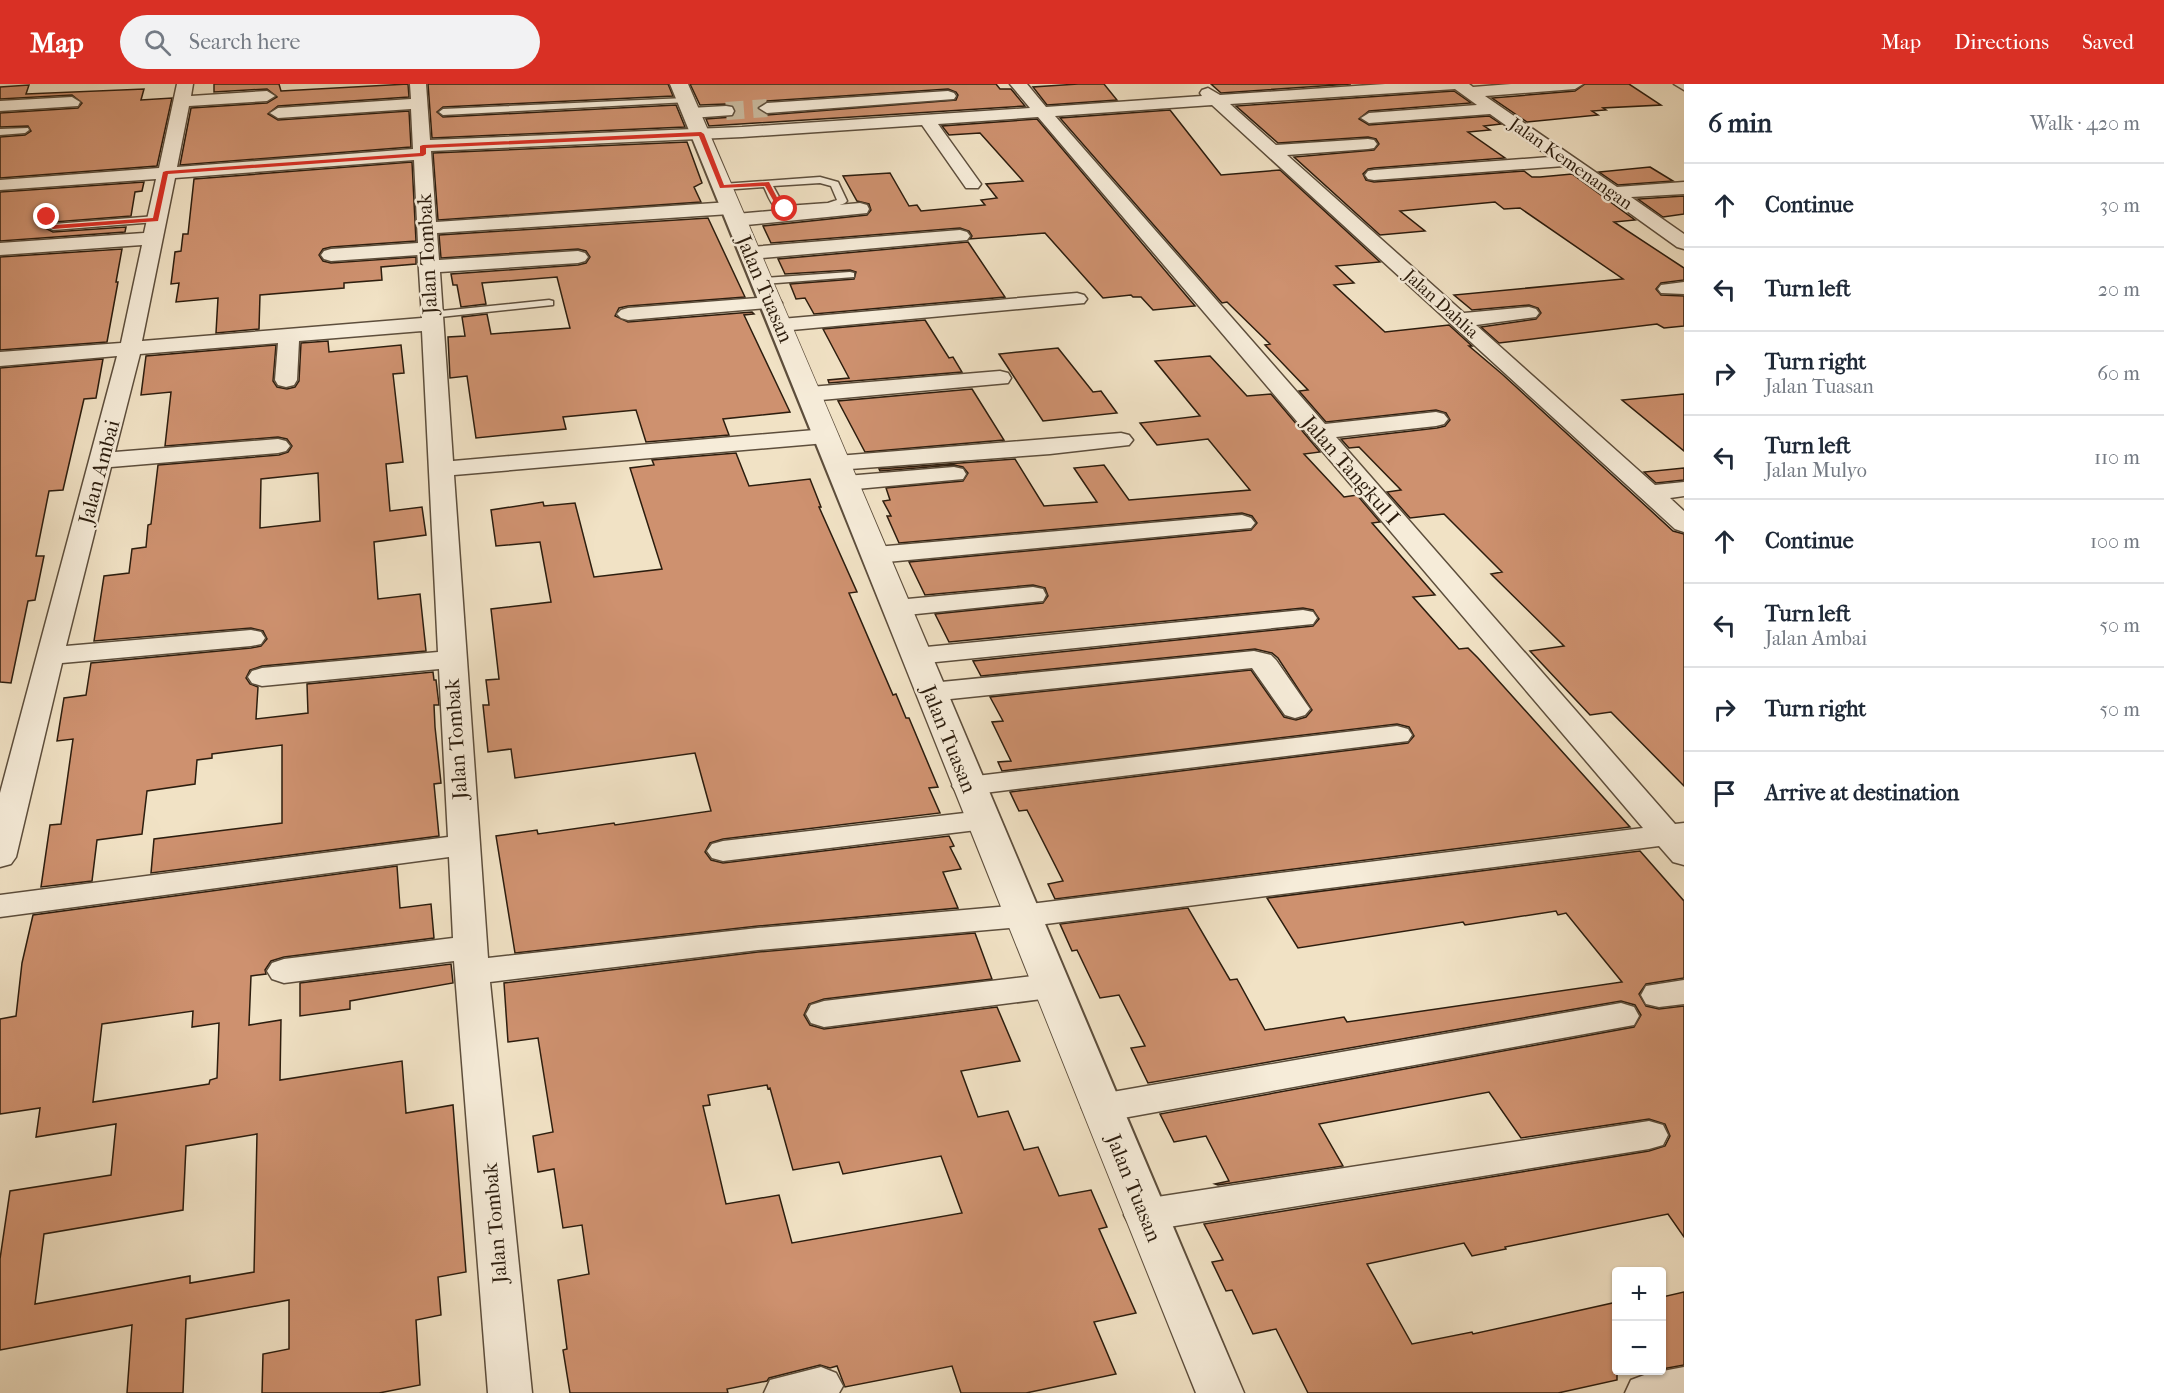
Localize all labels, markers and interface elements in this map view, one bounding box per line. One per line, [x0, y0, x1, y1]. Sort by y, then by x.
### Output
search box [120, 15, 540, 69]
text: Map [30, 26, 84, 59]
icon: search [141, 26, 174, 59]
text: Search here [189, 29, 300, 55]
text: Map [1881, 30, 1921, 54]
text: Directions [1954, 30, 2049, 54]
text: Saved [2082, 30, 2134, 54]
text: 6 min [1708, 108, 1772, 139]
text: Walk · 420 m [2030, 112, 2140, 135]
street label: Jalan Kemenangan [1504, 113, 1637, 215]
icon: ahead [1708, 189, 1741, 222]
text: Continue [1765, 192, 1854, 218]
street label: Jalan Tombak [412, 193, 442, 317]
text: 30 m [2100, 194, 2140, 217]
route start [771, 195, 797, 221]
route end [33, 203, 59, 229]
street label: Jalan Tuasan [731, 230, 798, 346]
street label: Jalan Dahlia [1398, 264, 1483, 343]
icon: left [1708, 273, 1741, 306]
text: Turn left [1765, 276, 1851, 302]
text: 20 m [2098, 278, 2140, 301]
text: Turn right [1765, 349, 1866, 375]
icon: right [1708, 357, 1741, 390]
text: 60 m [2097, 362, 2140, 385]
text: Jalan Tuasan [1765, 375, 1874, 398]
street label: Jalan Tangkul I [1296, 409, 1405, 529]
street label: Jalan Ambai [73, 417, 124, 529]
text: Turn left [1765, 433, 1851, 459]
icon: left [1708, 441, 1741, 474]
text: 110 m [2094, 446, 2140, 469]
text: Jalan Mulyo [1765, 459, 1867, 482]
icon: ahead [1708, 525, 1741, 558]
text: Continue [1765, 528, 1854, 554]
text: 100 m [2090, 530, 2140, 553]
text: Turn left [1765, 601, 1851, 627]
icon: left [1708, 609, 1741, 642]
text: 50 m [2099, 614, 2140, 637]
text: Jalan Ambai [1765, 627, 1867, 650]
street label: Jalan Tombak [440, 678, 472, 802]
street label: Jalan Tuasan [916, 680, 982, 796]
icon: right [1708, 693, 1741, 726]
text: Turn right [1765, 696, 1866, 722]
text: 50 m [2099, 698, 2140, 721]
icon: arrive [1708, 777, 1741, 810]
text: Arrive at destination [1765, 780, 1959, 806]
street label: Jalan Tuasan [1101, 1129, 1167, 1245]
street label: Jalan Tombak [478, 1161, 512, 1286]
map controls [1612, 1267, 1666, 1375]
button: + [1612, 1267, 1666, 1321]
button: − [1612, 1321, 1666, 1375]

